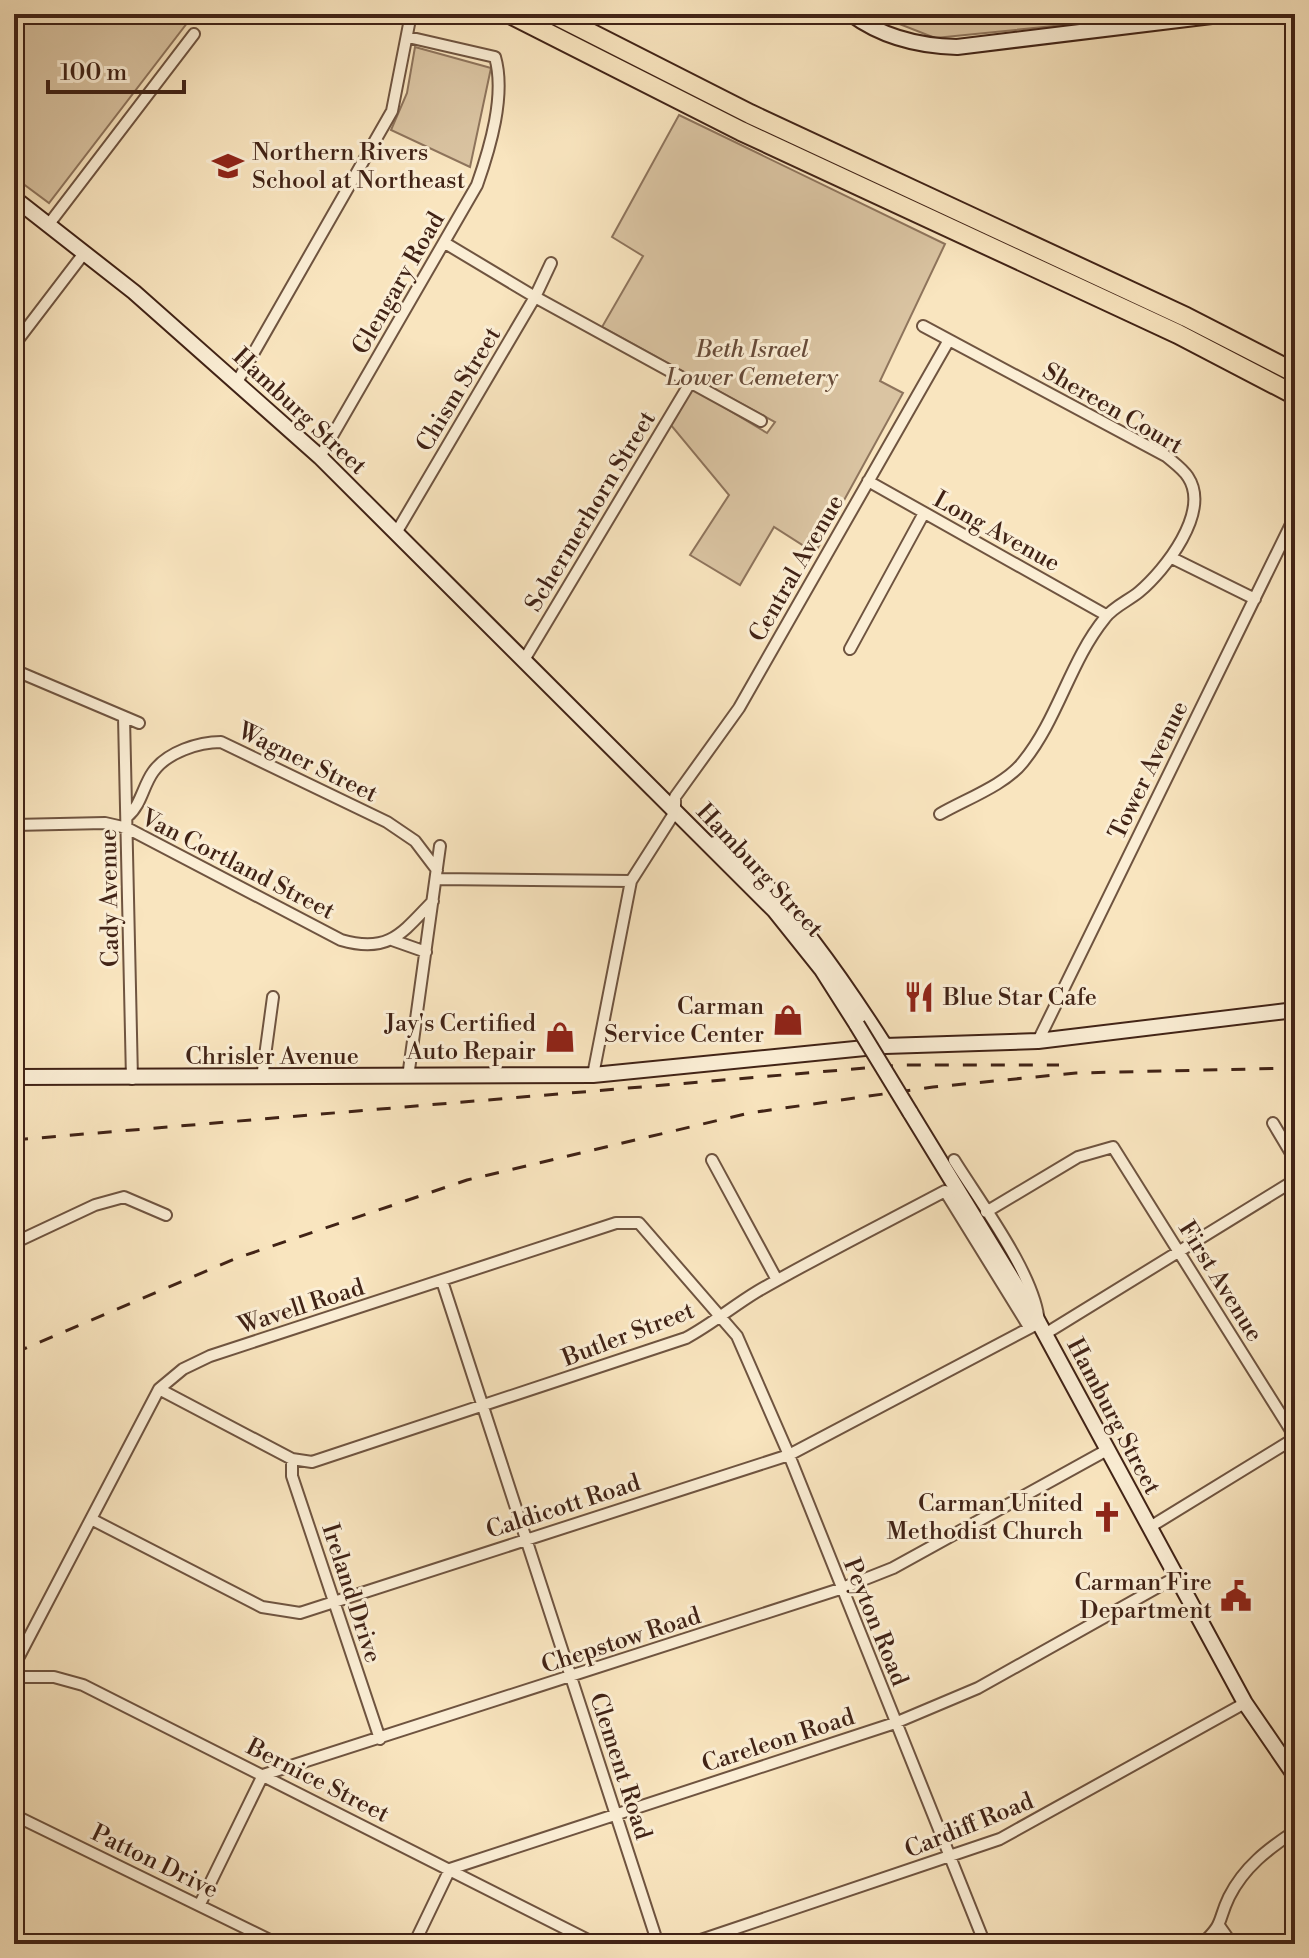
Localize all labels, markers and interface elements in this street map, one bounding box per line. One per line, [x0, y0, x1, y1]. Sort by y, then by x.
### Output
scale bar [48, 44, 184, 94]
text: 100 m [60, 58, 127, 88]
place label: Northern Rivers School at Northeast [252, 138, 466, 196]
school or university icon: Northern Rivers School at Northeast [211, 149, 245, 183]
street label: Glengary Road [346, 207, 452, 360]
street label: Chism Street [410, 321, 508, 457]
park label: Beth Israel Lower Cemetery [665, 335, 838, 393]
street label: Hamburg Street [226, 342, 373, 482]
street label: Shereen Court [1037, 357, 1188, 461]
street label: Schermerhorn Street [519, 405, 663, 617]
street label: Long Avenue [928, 485, 1065, 579]
street label: Central Avenue [743, 490, 851, 647]
street label: Tower Avenue [1102, 696, 1195, 845]
street label: Wagner Street [232, 716, 383, 810]
street label: Hamburg Street [689, 797, 829, 944]
street label: Van Cortland Street [135, 803, 340, 927]
street label: Cady Avenue [94, 829, 126, 967]
restaurant icon: Blue Star Cafe [902, 980, 936, 1014]
place label: Blue Star Cafe [942, 983, 1097, 1013]
place label: Carman Service Center [604, 992, 764, 1050]
shop icon: Carman Service Center [771, 1003, 805, 1037]
place label: Jay's Certified Auto Repair [384, 1009, 536, 1067]
shop icon: Jay's Certified Auto Repair [543, 1020, 577, 1054]
street label: Chrisler Avenue [185, 1042, 359, 1072]
street label: First Avenue [1171, 1215, 1269, 1348]
street label: Wavell Road [234, 1272, 368, 1342]
street label: Butler Street [557, 1296, 699, 1374]
street label: Hamburg Street [1059, 1333, 1167, 1500]
street label: Caldicott Road [482, 1468, 645, 1546]
place label: Carman United Methodist Church [887, 1489, 1083, 1547]
church icon: Carman United Methodist Church [1090, 1500, 1124, 1534]
street label: Ireland Drive [314, 1520, 388, 1667]
street label: Peyton Road [836, 1554, 914, 1691]
place label: Carman Fire Department [1074, 1568, 1213, 1626]
public building icon: Carman Fire Department [1219, 1579, 1253, 1613]
street label: Chepstow Road [538, 1601, 705, 1681]
street label: Clement Road [582, 1689, 658, 1844]
street label: Careleon Road [698, 1702, 859, 1780]
street label: Bernice Street [240, 1732, 394, 1830]
street label: Cardiff Road [900, 1786, 1039, 1865]
street label: Patton Drive [86, 1818, 223, 1906]

